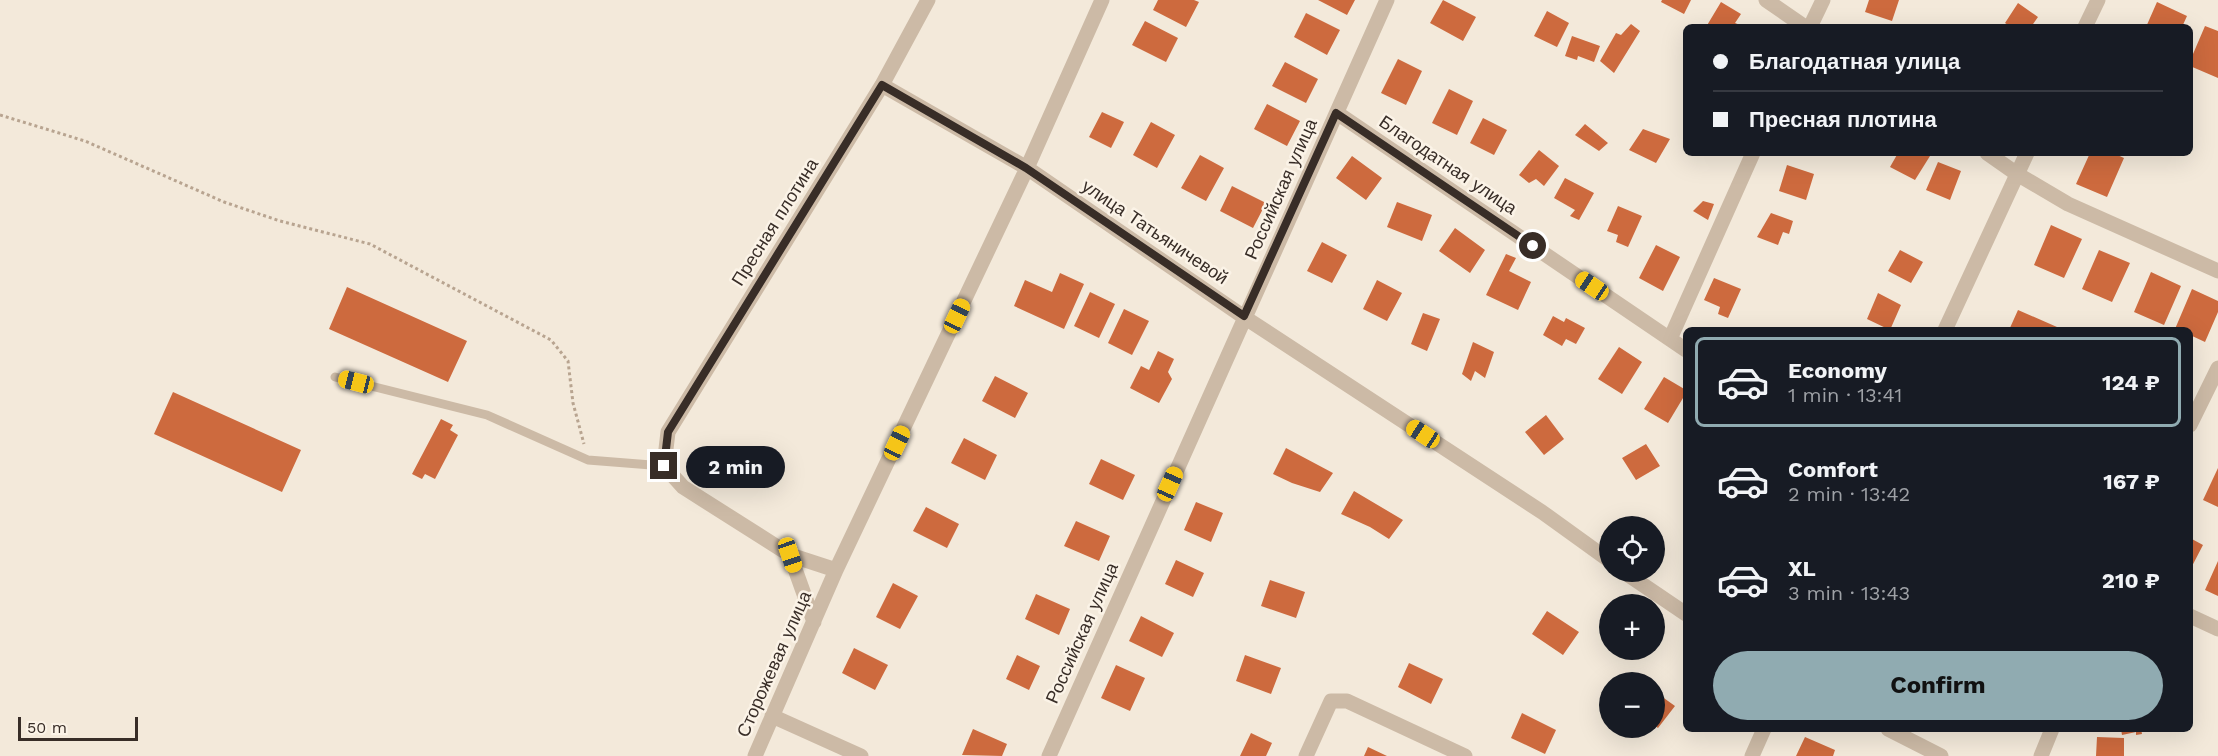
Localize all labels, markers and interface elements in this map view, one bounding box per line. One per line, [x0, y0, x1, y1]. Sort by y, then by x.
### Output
text: Благодатная улица [1749, 49, 1960, 74]
text: Пресная плотина [1749, 107, 1937, 132]
street label: Благодатная улица [1375, 111, 1522, 219]
street label: Российская улица [1240, 114, 1321, 262]
street label: Пресная плотина [727, 153, 823, 289]
street label: улица Татьяничевой [1078, 175, 1232, 288]
route start [1519, 232, 1546, 259]
car [1572, 268, 1612, 304]
car [941, 296, 973, 336]
icon: car [1716, 355, 1770, 409]
text: Economy [1788, 358, 1887, 383]
car [336, 369, 376, 395]
text: 124 ₽ [2102, 370, 2160, 395]
text: 1 min · 13:41 [1788, 383, 1902, 407]
car [1403, 417, 1443, 451]
car [881, 423, 913, 463]
callout: 2 min [685, 445, 784, 487]
route end [650, 452, 677, 479]
icon: car [1716, 454, 1770, 508]
text: 2 min [708, 455, 763, 479]
text: Comfort [1788, 457, 1878, 482]
car [1154, 464, 1186, 504]
text: 167 ₽ [2103, 469, 2160, 494]
text: 2 min · 13:42 [1788, 482, 1910, 506]
map controls [1599, 516, 1665, 738]
button: locate [1599, 516, 1665, 582]
car [776, 535, 804, 575]
icon: car [1716, 553, 1770, 607]
text: XL [1788, 556, 1816, 581]
street label: Российская улица [1041, 558, 1122, 706]
text: 210 ₽ [2102, 568, 2160, 593]
text: 3 min · 13:43 [1788, 581, 1910, 605]
street label: Сторожевая улица [732, 587, 816, 740]
button: + [1599, 594, 1665, 660]
button: Confirm [1713, 651, 2163, 720]
button: − [1599, 672, 1665, 738]
scale bar [18, 714, 138, 742]
text: 50 m [27, 718, 67, 737]

